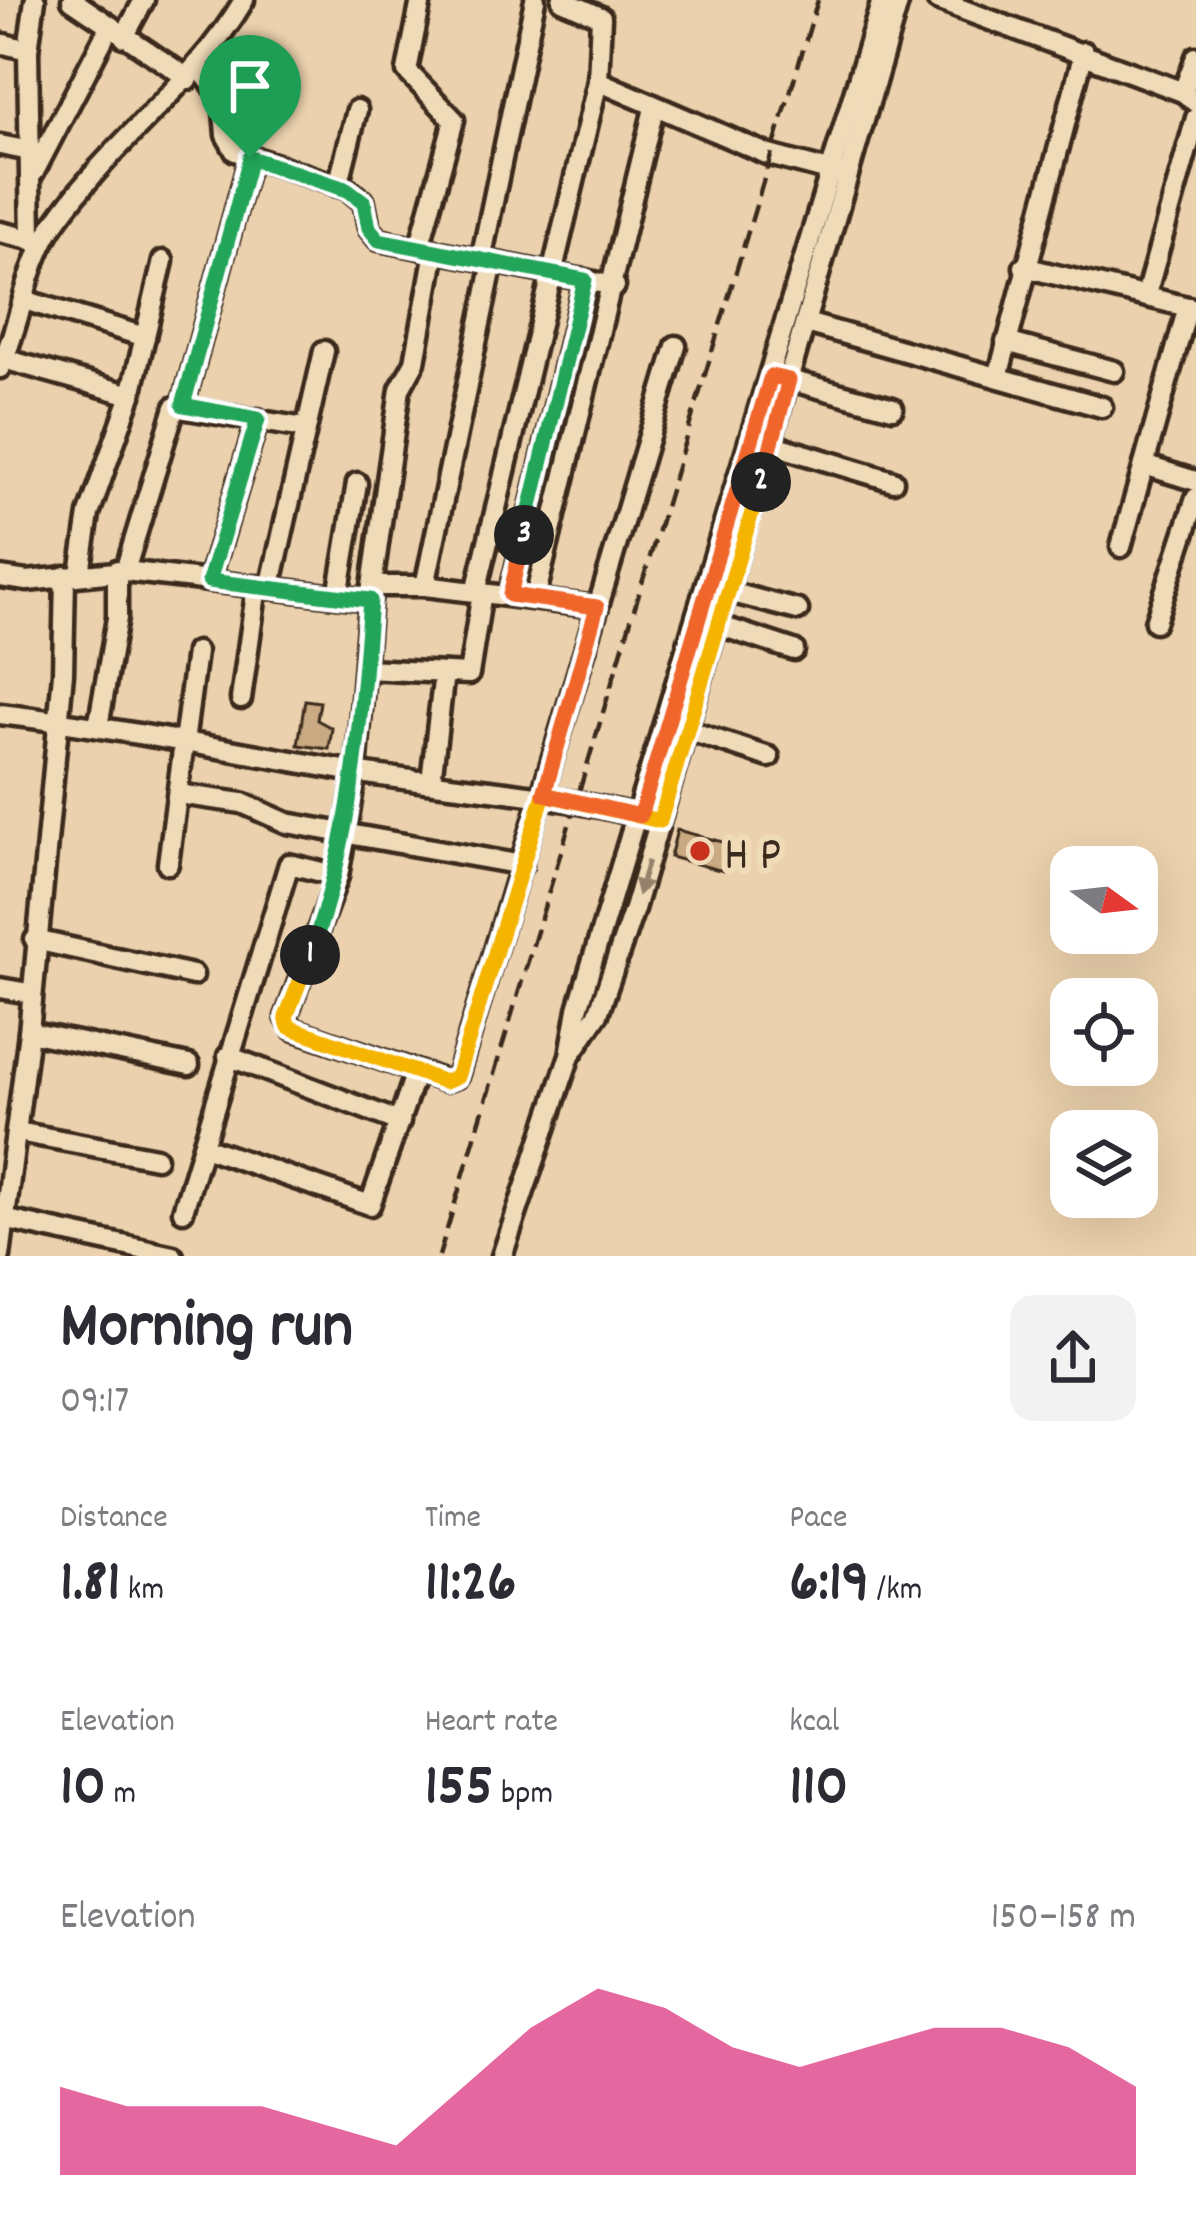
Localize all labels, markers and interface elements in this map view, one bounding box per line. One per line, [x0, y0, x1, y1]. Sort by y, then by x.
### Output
pin [199, 35, 301, 158]
icon: arrive [217, 53, 283, 119]
pin: 2 [731, 452, 791, 512]
text: 2 [754, 458, 768, 505]
pin: 3 [494, 505, 554, 565]
text: 3 [517, 511, 531, 558]
place label: H P [724, 824, 781, 893]
marker: H P [687, 838, 713, 864]
north arrow [1050, 846, 1158, 954]
map controls [1050, 846, 1158, 1218]
one-way arrow [633, 861, 651, 897]
pin: 1 [280, 925, 340, 985]
text: 1 [306, 931, 314, 978]
button: locate [1050, 978, 1158, 1086]
button: layers [1050, 1110, 1158, 1218]
text: Morning run [60, 1284, 353, 1378]
button: share [1010, 1295, 1136, 1421]
text: 09:17 [60, 1376, 129, 1431]
text: Distance [60, 1496, 168, 1543]
text: Time [425, 1496, 481, 1543]
text: Pace [789, 1496, 848, 1543]
text: 1.81 [60, 1543, 120, 1629]
text: 11:26 [425, 1543, 517, 1629]
text: 6:19 [789, 1543, 869, 1629]
text: km [120, 1568, 164, 1615]
text: /km [869, 1568, 922, 1615]
text: Elevation [60, 1700, 175, 1747]
text: Heart rate [425, 1700, 558, 1747]
text: kcal [789, 1700, 839, 1747]
text: 10 [60, 1747, 106, 1833]
text: 155 [425, 1747, 493, 1833]
text: 110 [789, 1747, 848, 1833]
text: m [106, 1772, 136, 1819]
text: bpm [493, 1772, 553, 1819]
text: Elevation [60, 1892, 196, 1947]
text: 150–158 m [991, 1892, 1136, 1947]

